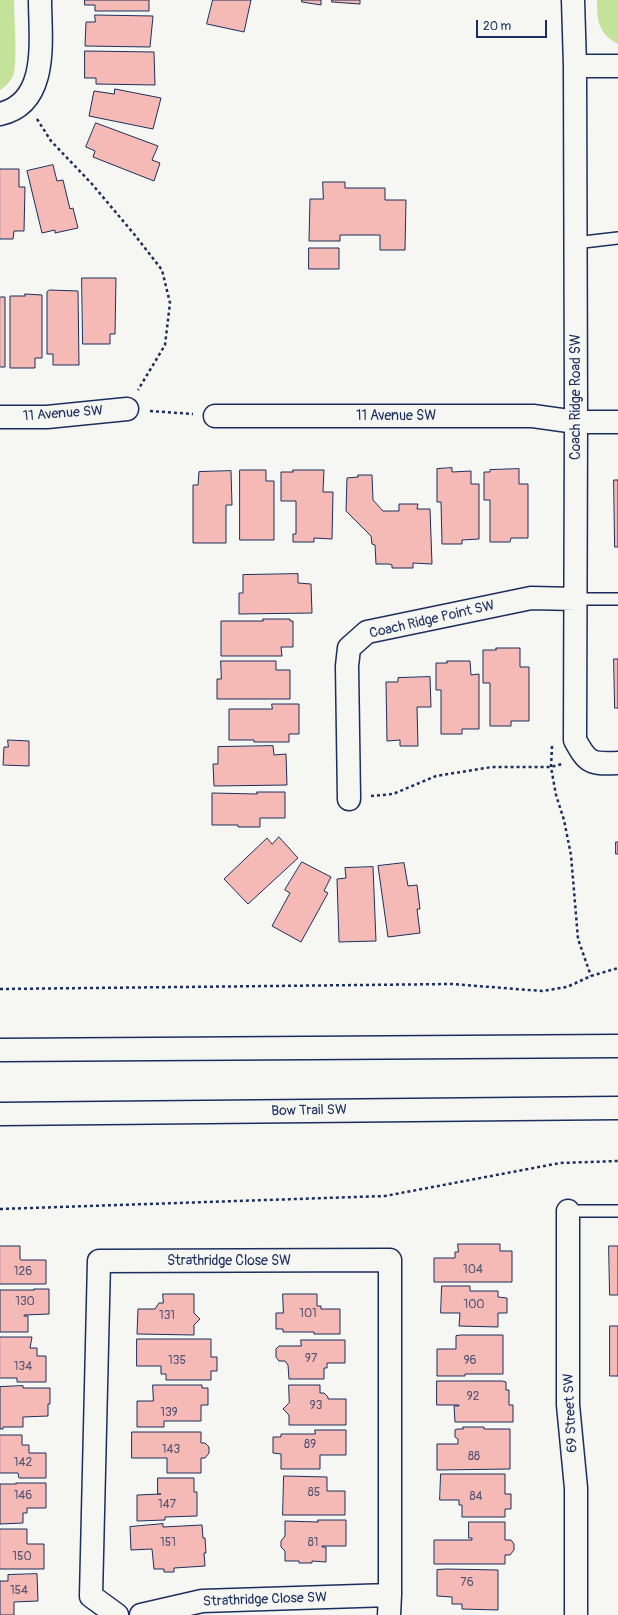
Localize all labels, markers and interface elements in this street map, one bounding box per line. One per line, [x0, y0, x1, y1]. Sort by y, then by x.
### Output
scale bar [478, 12, 549, 38]
text: 20 m [483, 19, 511, 34]
street label: Coach Ridge Road SW [568, 334, 584, 460]
street label: 11 Avenue SW [22, 403, 104, 425]
street label: 11 Avenue SW [356, 408, 436, 424]
street label: Coach Ridge Point SW [368, 597, 496, 643]
street label: Bow Trail SW [271, 1102, 347, 1120]
street label: Strathridge Close SW [167, 1253, 291, 1269]
house number: 104 [463, 1263, 483, 1277]
house number: 126 [14, 1265, 32, 1279]
house number: 130 [15, 1295, 35, 1309]
house number: 100 [463, 1298, 485, 1312]
house number: 101 [299, 1307, 317, 1321]
house number: 131 [159, 1309, 175, 1323]
house number: 97 [305, 1352, 317, 1366]
house number: 135 [168, 1354, 186, 1368]
house number: 96 [463, 1354, 477, 1368]
house number: 134 [14, 1360, 32, 1374]
street label: 69 Street SW [561, 1373, 581, 1453]
house number: 92 [467, 1390, 479, 1404]
house number: 93 [310, 1399, 322, 1413]
house number: 139 [160, 1406, 178, 1420]
house number: 89 [304, 1438, 316, 1452]
house number: 143 [162, 1443, 180, 1457]
house number: 88 [468, 1450, 480, 1464]
house number: 142 [14, 1456, 32, 1470]
house number: 85 [308, 1486, 320, 1500]
house number: 146 [14, 1489, 32, 1503]
house number: 84 [469, 1490, 483, 1504]
house number: 147 [158, 1498, 176, 1512]
house number: 151 [160, 1536, 176, 1550]
house number: 81 [308, 1536, 318, 1550]
house number: 150 [12, 1550, 32, 1564]
house number: 76 [460, 1576, 474, 1590]
house number: 154 [10, 1584, 28, 1598]
street label: Strathridge Close SW [203, 1589, 327, 1611]

